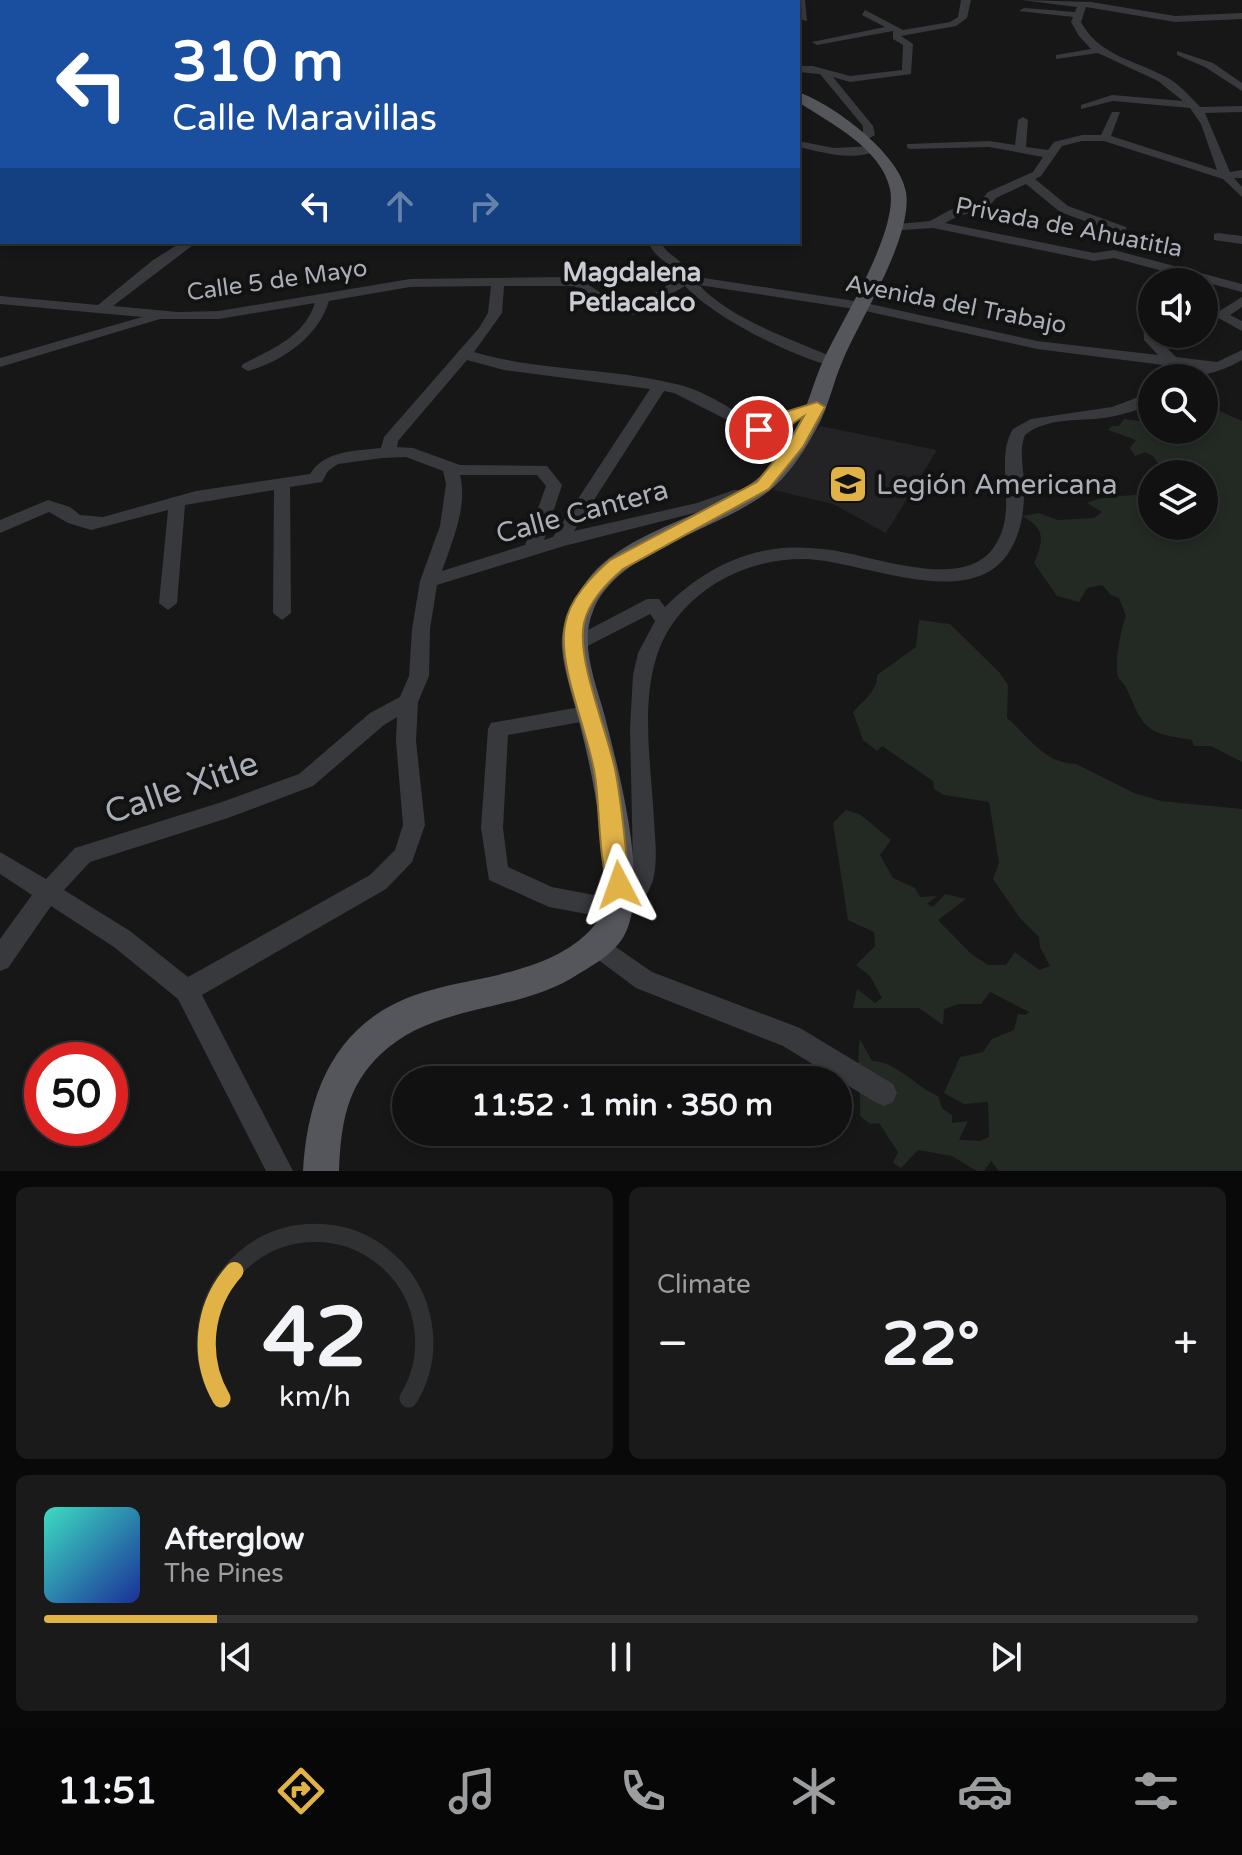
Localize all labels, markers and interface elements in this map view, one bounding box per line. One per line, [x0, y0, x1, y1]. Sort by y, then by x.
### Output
text: 310 m [172, 29, 343, 96]
icon: left [40, 32, 144, 136]
text: Calle Maravillas [172, 97, 437, 140]
icon: left [294, 184, 338, 228]
icon: ahead [378, 184, 422, 228]
icon: right [462, 184, 506, 228]
street label: Privada de Ahuatitla [953, 191, 1185, 264]
street label: Calle 5 de Mayo [185, 253, 369, 308]
district label: Magdalena Petlacalco [563, 257, 701, 318]
map controls [1138, 268, 1218, 540]
button: sound [1138, 268, 1218, 348]
street label: Avenida del Trabajo [843, 269, 1069, 340]
button: search [1138, 364, 1218, 444]
pin [725, 396, 793, 464]
icon: arrive [737, 408, 781, 452]
button: layers [1138, 460, 1218, 540]
school or university icon: Legión Americana [827, 463, 869, 505]
place label: Legión Americana [876, 468, 1117, 502]
street label: Calle Cantera [492, 473, 672, 551]
street label: Calle Xitle [99, 743, 264, 834]
position arrow [577, 843, 661, 927]
speed limit sign: 50 [24, 1042, 128, 1146]
text: 11:52 · 1 min · 350 m [471, 1087, 773, 1124]
text: Climate [657, 1269, 751, 1300]
text: 42 [262, 1289, 367, 1389]
text: 22° [882, 1309, 980, 1381]
text: − [657, 1318, 688, 1371]
text: + [1173, 1318, 1198, 1371]
text: km/h [279, 1380, 350, 1414]
text: Afterglow [164, 1521, 304, 1558]
text: The Pines [164, 1558, 284, 1589]
icon: previous [214, 1635, 258, 1679]
icon: pause [599, 1635, 643, 1679]
icon: next [984, 1635, 1028, 1679]
icon: directions [273, 1763, 329, 1819]
icon: music [444, 1763, 500, 1819]
icon: phone [615, 1763, 671, 1819]
icon: climate [786, 1763, 842, 1819]
icon: car [957, 1763, 1013, 1819]
icon: filters [1128, 1763, 1184, 1819]
text: 11:51 [58, 1770, 157, 1813]

